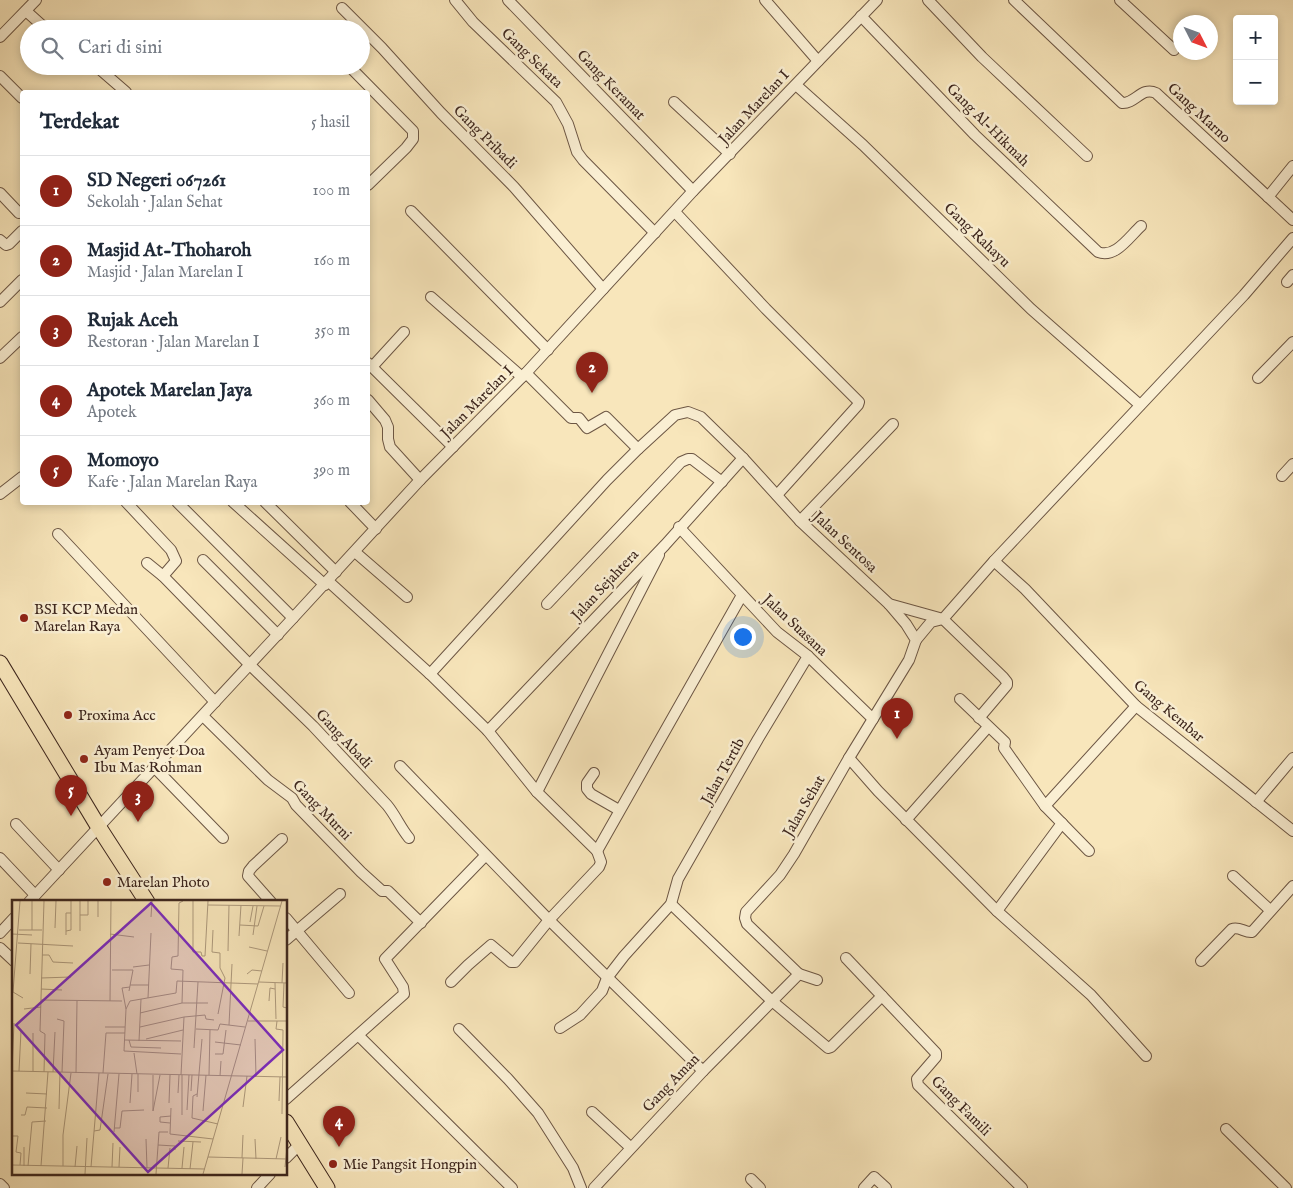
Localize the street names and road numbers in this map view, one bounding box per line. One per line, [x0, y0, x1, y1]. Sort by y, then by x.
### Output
street label: Gang Sekata [497, 24, 567, 92]
street label: Gang Keramat [573, 46, 649, 124]
street label: Jalan Marelan I [713, 65, 794, 150]
street label: Gang Al-Hikmah [942, 79, 1034, 171]
street label: Gang Marno [1163, 79, 1235, 147]
street label: Gang Pribadi [449, 101, 521, 173]
street label: Gang Rahayu [940, 199, 1014, 272]
street label: Jalan Marelan I [435, 361, 518, 444]
street label: Jalan Sentosa [807, 506, 882, 577]
street label: Jalan Sejahtera [566, 545, 643, 626]
street label: Jalan Suasana [757, 589, 832, 660]
street label: Gang Kembar [1130, 676, 1209, 747]
street label: Gang Abadi [312, 705, 376, 773]
street label: Jalan Tertib [696, 734, 749, 809]
street label: Jalan Sehat [778, 772, 829, 842]
street label: Gang Murni [288, 776, 356, 844]
street label: Gang Aman [638, 1050, 704, 1116]
street label: Gang Famili [927, 1072, 995, 1140]

